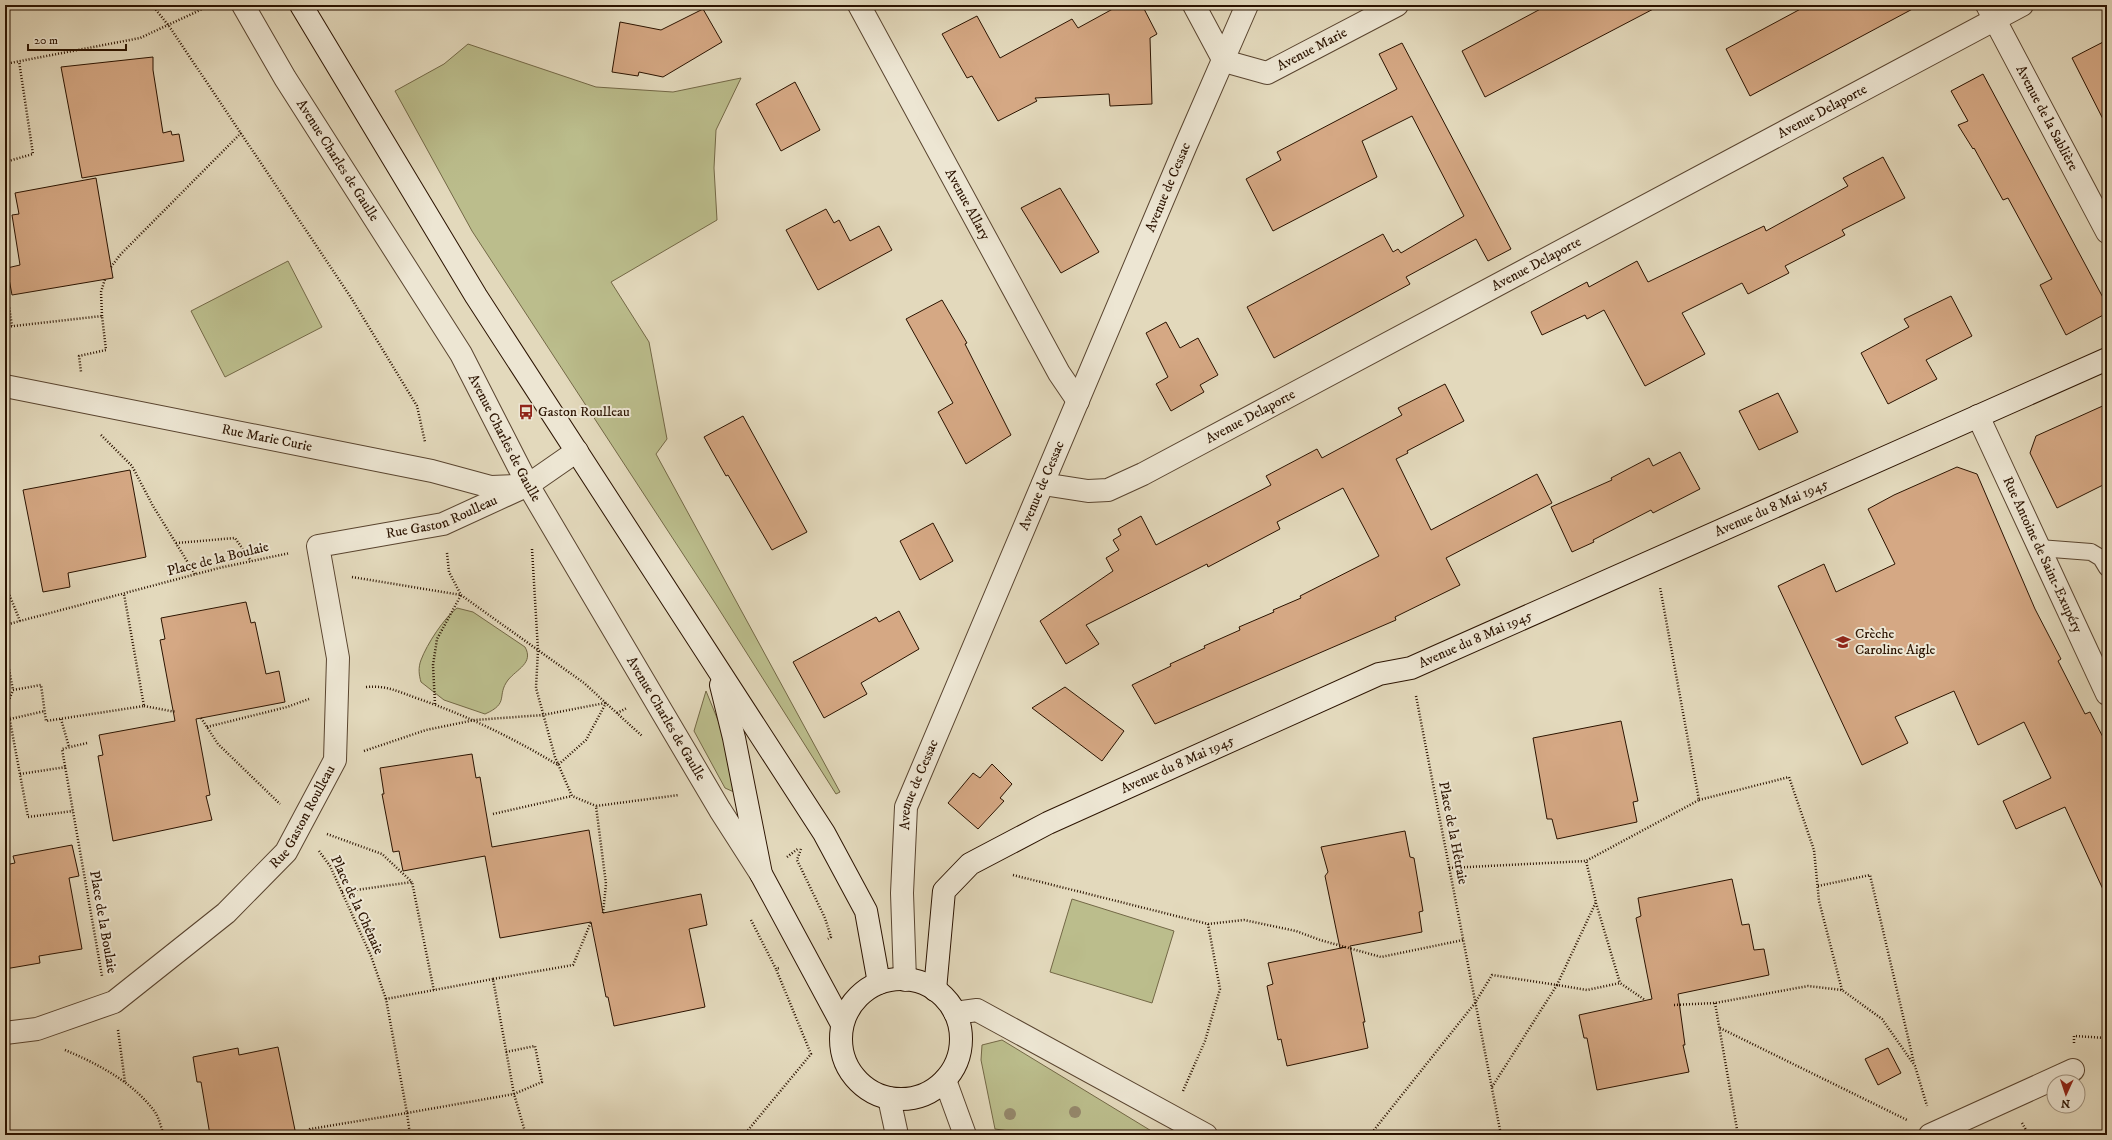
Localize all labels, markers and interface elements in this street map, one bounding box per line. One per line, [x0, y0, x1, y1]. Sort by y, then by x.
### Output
street label: Avenue Marie [1274, 24, 1350, 75]
scale bar [28, 26, 126, 52]
text: 20 m [34, 33, 58, 48]
street label: Avenue de la Sablière [2012, 62, 2082, 174]
street label: Avenue Delaporte [1774, 80, 1870, 143]
street label: Avenue Charles de Gaulle [292, 96, 383, 225]
street label: Avenue de Cessac [1141, 140, 1195, 235]
street label: Avenue Allary [941, 166, 994, 244]
street label: Avenue Delaporte [1488, 233, 1585, 295]
street label: Avenue Charles de Gaulle [464, 371, 545, 505]
street label: Avenue Delaporte [1203, 385, 1299, 448]
bus stop icon: Gaston Roulleau [517, 403, 535, 421]
place label: Gaston Roulleau [538, 403, 630, 421]
street label: Rue Marie Curie [220, 420, 314, 456]
street label: Avenue de Cessac [1015, 438, 1069, 533]
street label: Rue Antoine de Saint-Exupéry [1998, 474, 2087, 636]
street label: Avenue du 8 Mai 1945 [1712, 475, 1831, 541]
street label: Rue Gaston Roulleau [385, 491, 501, 543]
street label: Place de la Boulaie [165, 538, 271, 580]
street label: Avenue du 8 Mai 1945 [1416, 606, 1535, 673]
place label: Crèche Caroline Aigle [1855, 625, 1936, 659]
school or university icon: Crèche Caroline Aigle [1834, 633, 1852, 651]
street label: Avenue Charles de Gaulle [622, 653, 710, 784]
street label: Avenue du 8 Mai 1945 [1118, 731, 1237, 798]
street label: Avenue de Cessac [896, 737, 943, 830]
street label: Rue Gaston Roulleau [266, 762, 340, 872]
street label: Place de la Hêtraie [1434, 780, 1472, 886]
street label: Place de la Chênaie [326, 853, 388, 957]
street label: Place de la Boulaie [85, 869, 121, 975]
north arrow [2046, 1074, 2086, 1114]
text: N [2061, 1096, 2070, 1110]

